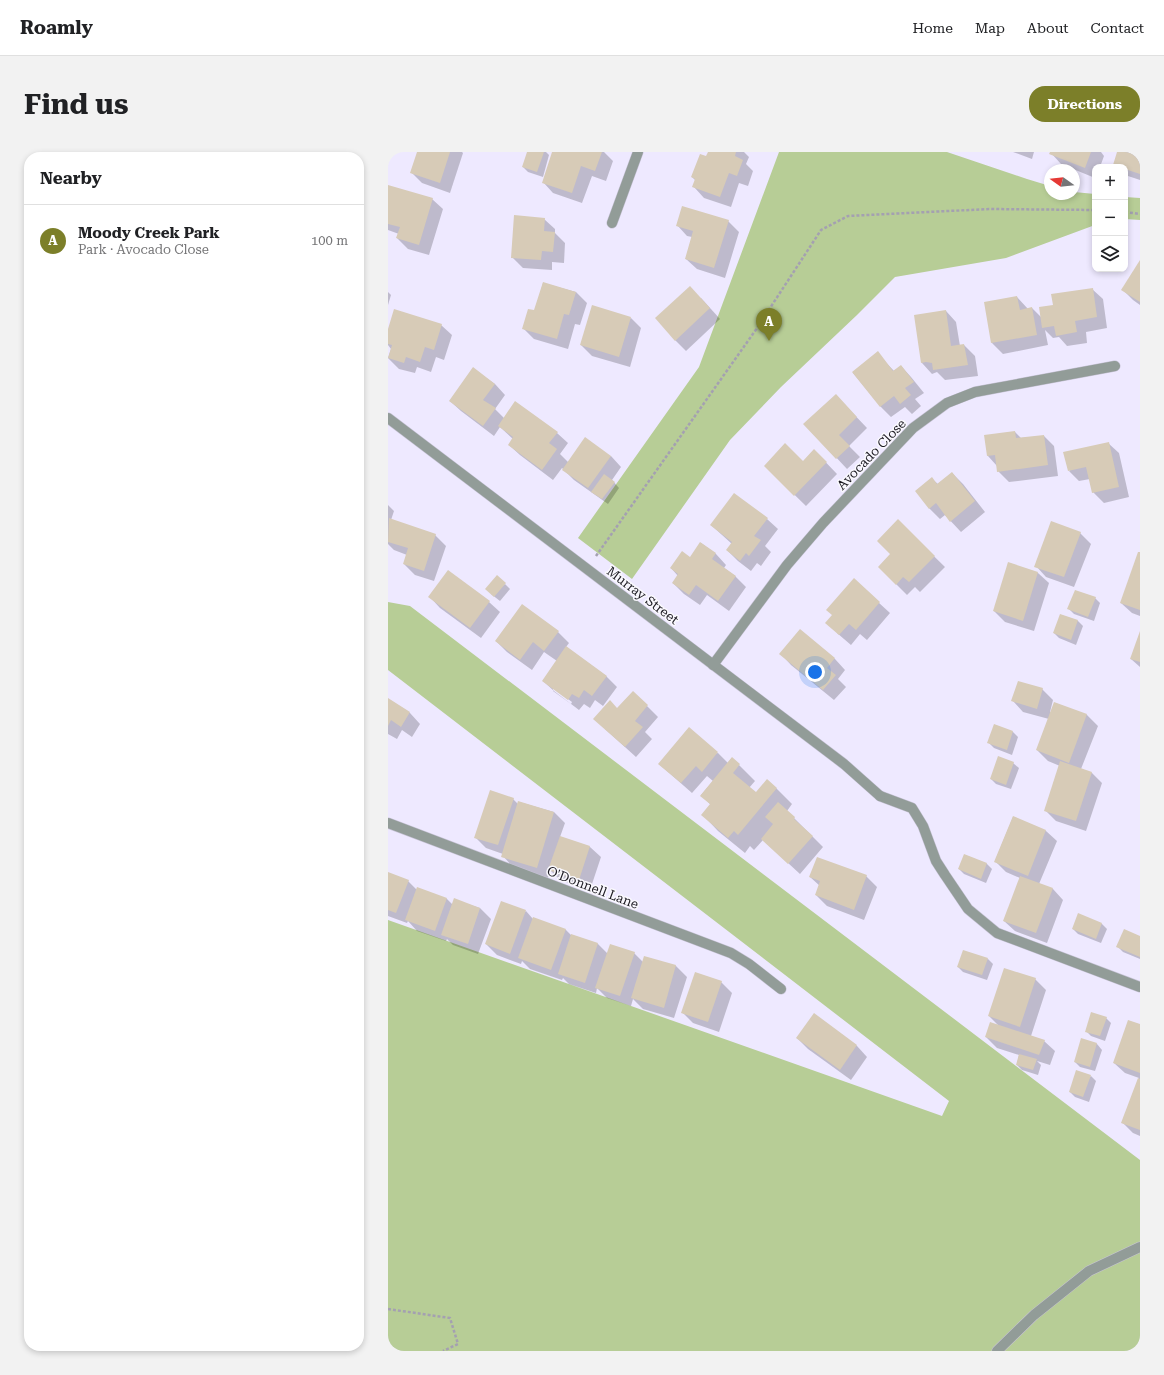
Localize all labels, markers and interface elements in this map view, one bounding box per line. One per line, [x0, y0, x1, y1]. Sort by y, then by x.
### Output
text: Roamly [20, 16, 93, 39]
text: Home [912, 20, 953, 36]
text: Map [975, 20, 1005, 36]
text: About [1027, 20, 1069, 36]
text: Contact [1091, 20, 1144, 36]
button: Directions [1029, 86, 1140, 122]
text: Find us [24, 88, 128, 121]
north arrow [1044, 164, 1080, 200]
map controls [1092, 164, 1128, 272]
button: + [1092, 164, 1128, 200]
text: Nearby [40, 168, 102, 188]
button: − [1092, 200, 1128, 236]
text: Moody Creek Park [78, 224, 220, 242]
text: A [48, 233, 58, 248]
text: 100 m [311, 233, 348, 248]
button: layers [1092, 236, 1128, 272]
text: Park · Avocado Close [78, 242, 209, 257]
pin: A [756, 308, 782, 341]
street label: Avocado Close [834, 416, 909, 493]
street label: Murray Street [604, 564, 682, 627]
your location [805, 662, 825, 682]
street label: O'Donnell Lane [545, 863, 641, 912]

